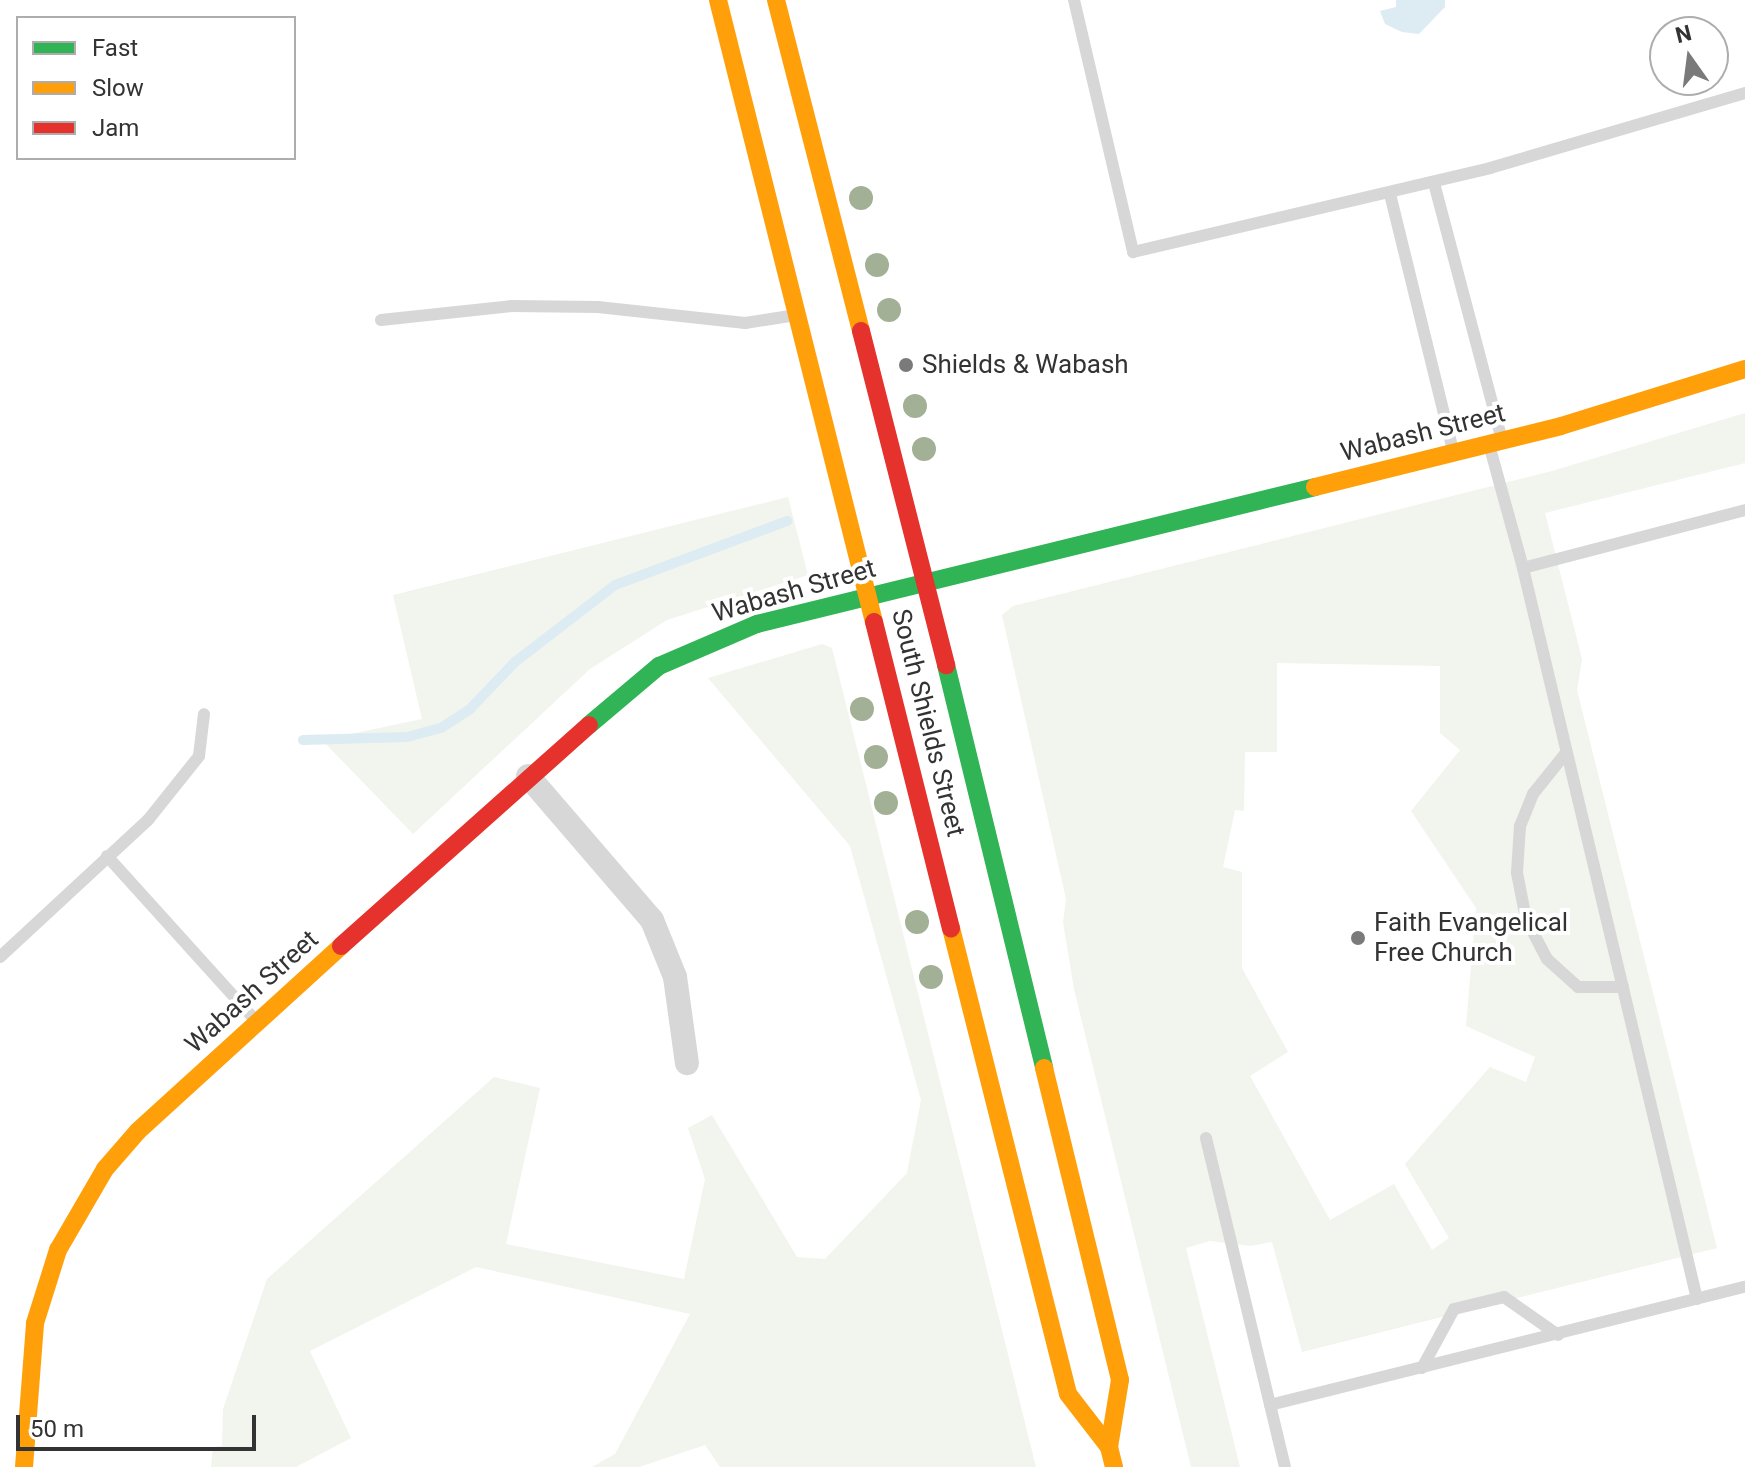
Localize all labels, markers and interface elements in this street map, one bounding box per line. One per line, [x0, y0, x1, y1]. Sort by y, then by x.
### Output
legend [16, 16, 296, 160]
north arrow [1649, 16, 1729, 96]
text: N [1673, 20, 1694, 48]
text: Fast [92, 34, 138, 62]
text: Slow [92, 74, 144, 102]
text: Jam [92, 114, 139, 142]
place label: Shields & Wabash [922, 349, 1129, 381]
marker: Shields & Wabash [897, 356, 915, 374]
street label: Wabash Street [1338, 398, 1508, 468]
street label: Wabash Street [709, 553, 879, 629]
street label: South Shields Street [885, 606, 971, 840]
place label: Faith Evangelical Free Church [1374, 907, 1568, 968]
street label: Wabash Street [179, 924, 325, 1060]
marker: Faith Evangelical Free Church [1349, 929, 1367, 947]
scale bar [20, 1399, 260, 1449]
text: 50 m [30, 1415, 84, 1443]

